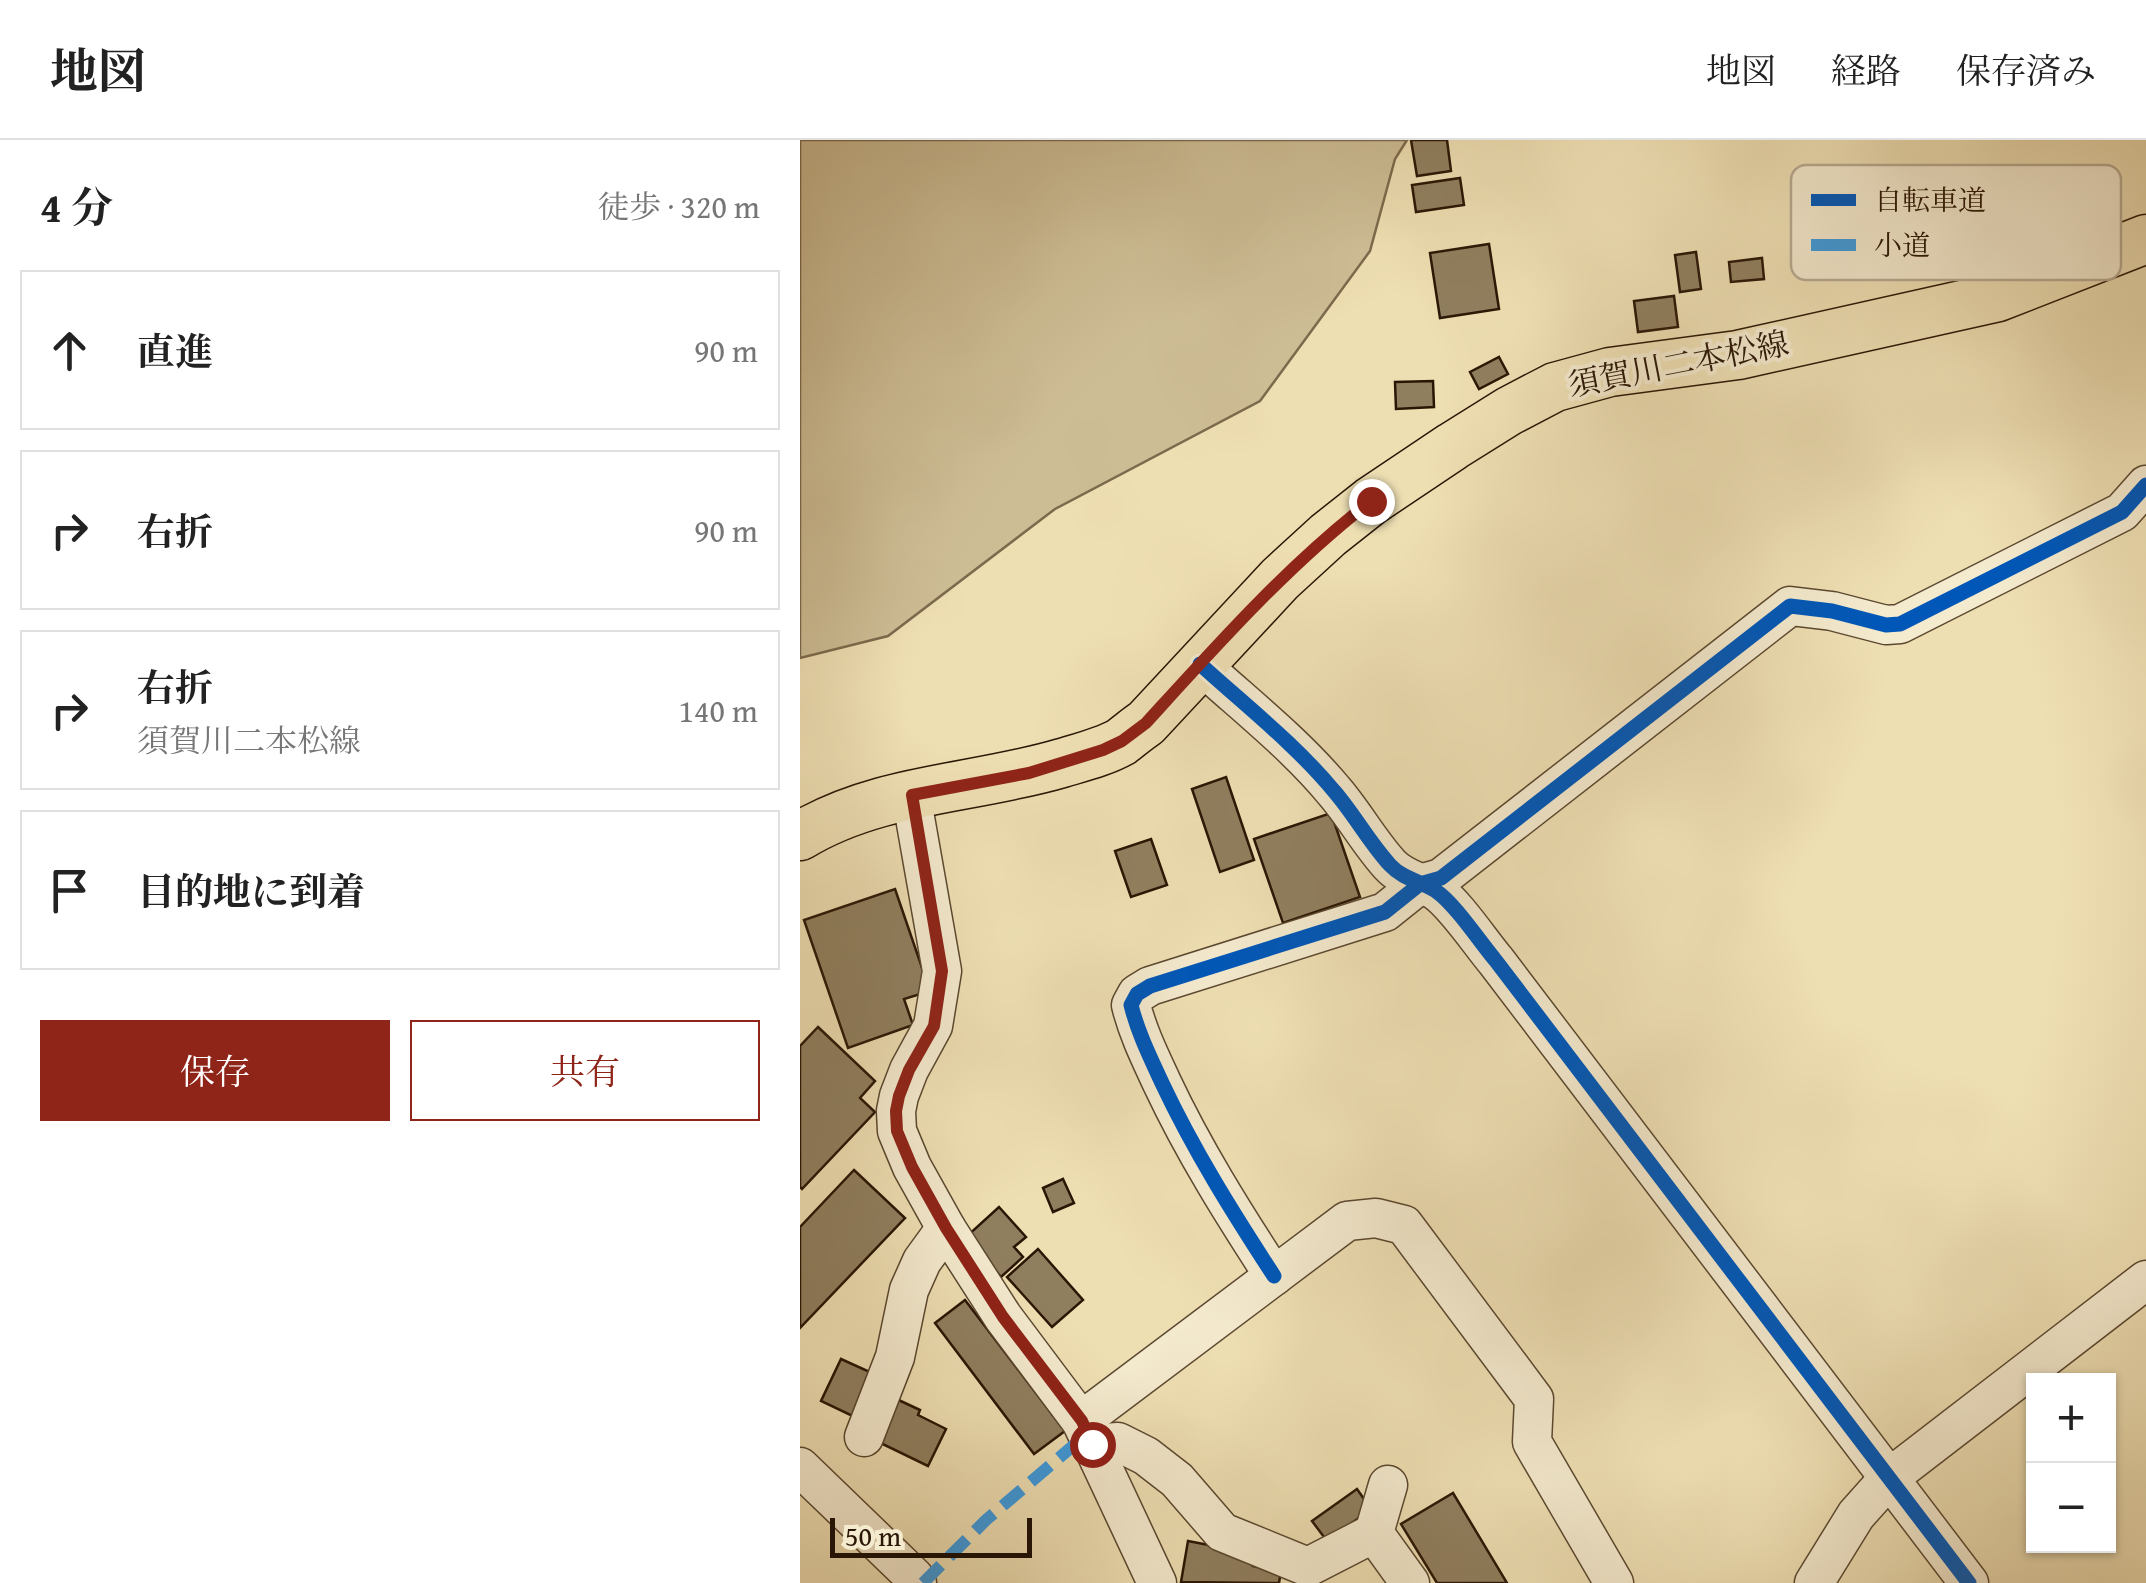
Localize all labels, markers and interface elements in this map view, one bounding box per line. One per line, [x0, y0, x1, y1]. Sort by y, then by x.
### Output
text: 地図 [50, 35, 146, 106]
text: 地図 [1706, 45, 1776, 96]
text: 経路 [1831, 45, 1901, 96]
text: 保存済み [1956, 45, 2096, 96]
legend [1791, 165, 2121, 280]
text: 4 分 [40, 176, 113, 237]
text: 自転車道 [1874, 179, 1986, 220]
text: 徒歩 · 320 m [597, 183, 760, 230]
text: 小道 [1874, 224, 1930, 265]
street label: 須賀川二本松線 [1563, 319, 1792, 408]
icon: ahead [42, 323, 97, 378]
text: 直進 [137, 323, 213, 379]
text: 90 m [694, 327, 758, 374]
route end [1349, 479, 1395, 525]
icon: right [42, 503, 97, 558]
text: 右折 [137, 503, 213, 559]
text: 90 m [694, 507, 758, 554]
text: 右折 [137, 659, 213, 715]
icon: right [42, 683, 97, 738]
text: 140 m [679, 687, 758, 734]
text: 須賀川二本松線 [137, 717, 361, 764]
icon: arrive [42, 863, 97, 918]
text: 目的地に到着 [137, 863, 365, 919]
button: 保存 [40, 1020, 390, 1121]
button: 共有 [410, 1020, 760, 1121]
map controls [2026, 1373, 2116, 1553]
button: + [2026, 1373, 2116, 1463]
route start [1070, 1422, 1116, 1468]
button: − [2026, 1463, 2116, 1553]
scale bar [830, 1513, 1032, 1558]
text: 50 m [845, 1515, 901, 1556]

